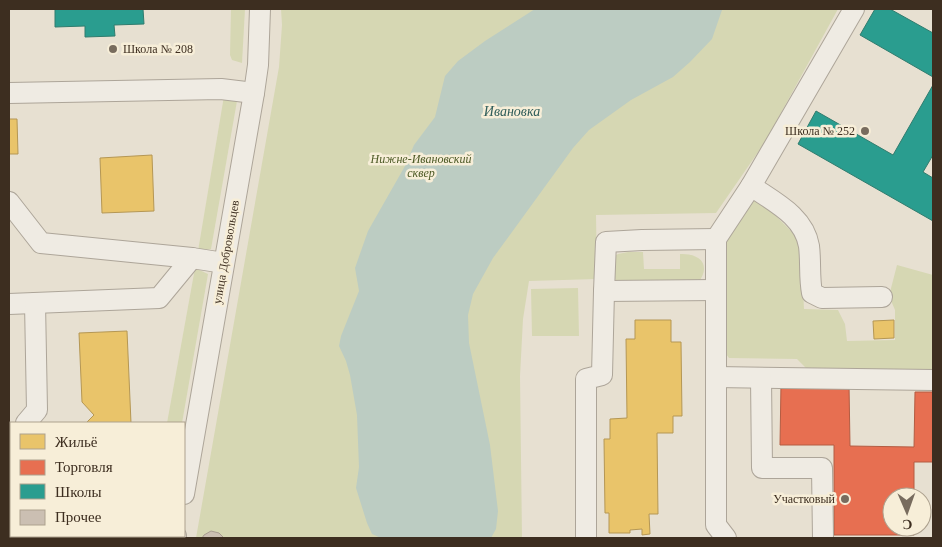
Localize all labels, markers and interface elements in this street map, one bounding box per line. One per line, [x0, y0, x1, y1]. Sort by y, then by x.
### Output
place label: Школа № 208 [123, 42, 193, 56]
marker: Школа № 208 [107, 43, 119, 55]
water label: Ивановка [483, 104, 540, 119]
place label: Школа № 252 [785, 124, 855, 138]
marker: Школа № 252 [859, 125, 871, 137]
park label: Нижне-Ивановский сквер [370, 152, 471, 180]
street label: улица Добровольцев [210, 199, 242, 305]
legend [10, 422, 185, 537]
text: Жильё [55, 434, 98, 450]
text: Торговля [55, 459, 113, 475]
text: Школы [55, 484, 102, 500]
north arrow [882, 487, 932, 537]
place label: Участковый [773, 492, 836, 506]
marker: Участковый [839, 493, 851, 505]
text: Прочее [55, 509, 102, 525]
text: С [902, 517, 913, 532]

